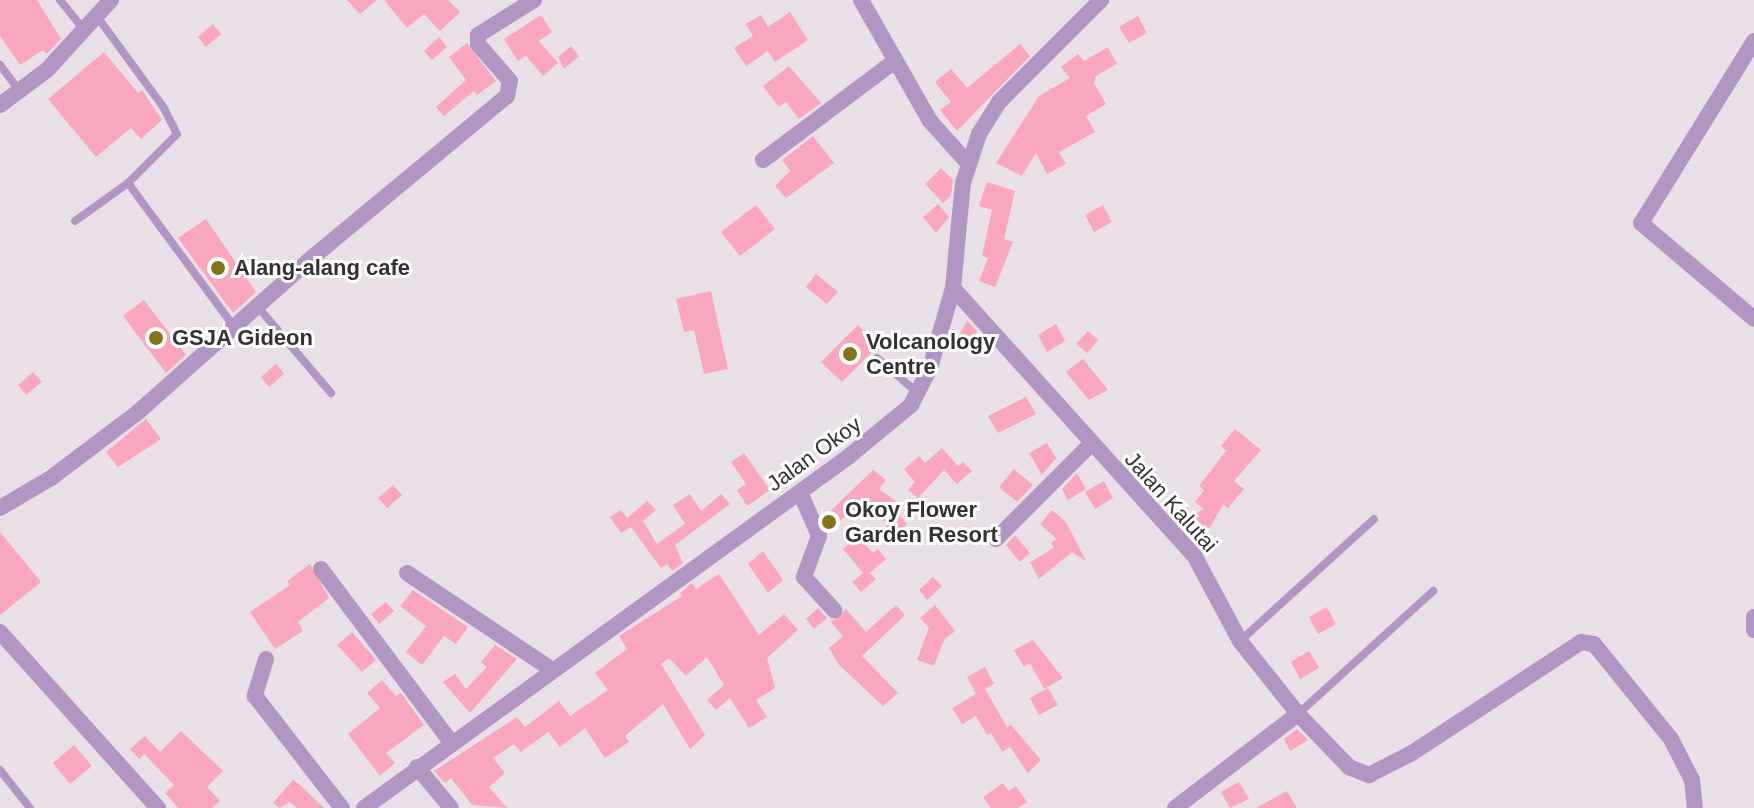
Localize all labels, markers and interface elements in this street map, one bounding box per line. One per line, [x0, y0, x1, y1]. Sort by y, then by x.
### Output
place label: Alang-alang cafe [234, 255, 410, 281]
marker: Alang-alang cafe [209, 259, 227, 277]
place label: GSJA Gideon [172, 325, 314, 351]
place label: Volcanology Centre [866, 328, 995, 380]
marker: GSJA Gideon [147, 329, 165, 347]
marker: Volcanology Centre [841, 345, 859, 363]
street label: Jalan Okoy [762, 411, 866, 497]
street label: Jalan Kalutai [1119, 446, 1223, 558]
place label: Okoy Flower Garden Resort [845, 496, 998, 548]
marker: Okoy Flower Garden Resort [820, 513, 838, 531]

